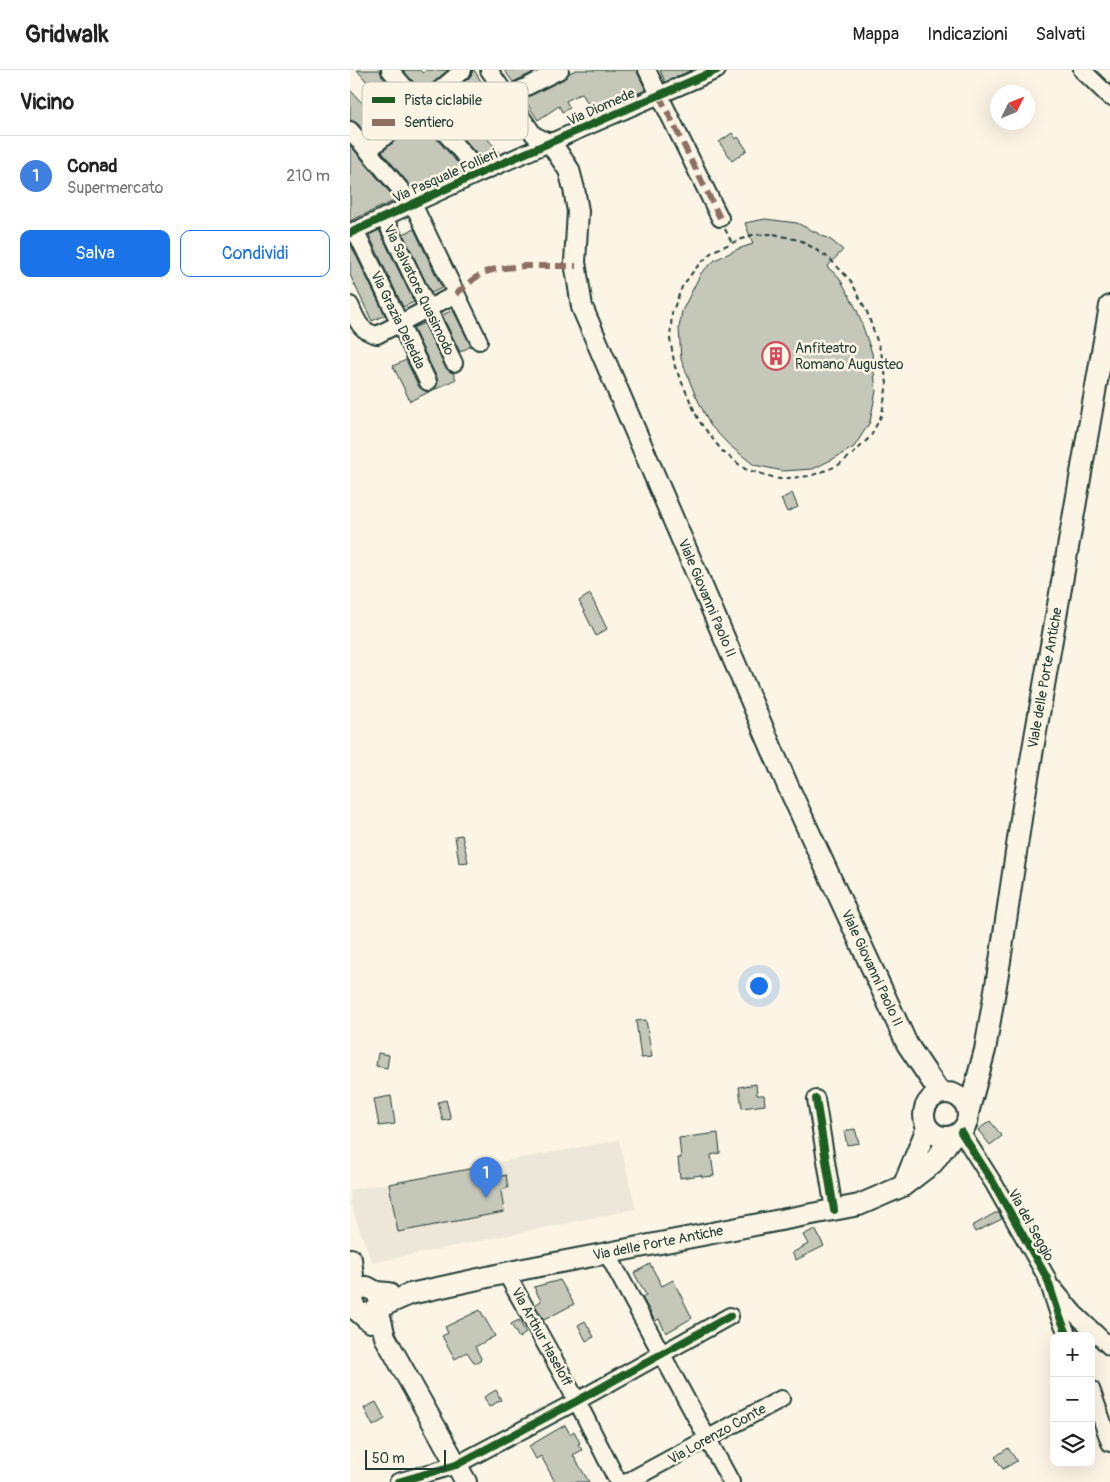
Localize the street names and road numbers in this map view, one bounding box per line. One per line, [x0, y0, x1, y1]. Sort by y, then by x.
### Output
street label: Via Diomede [565, 85, 637, 129]
street label: Via Pasquale Follieri [390, 145, 500, 207]
street label: Via Salvatore Quasimodo [380, 222, 458, 359]
street label: Via Grazia Deledda [367, 268, 429, 372]
street label: Viale Giovanni Paolo II [674, 536, 740, 660]
street label: Viale delle Porte Antiche [1024, 606, 1066, 750]
street label: Viale Giovanni Paolo II [838, 907, 906, 1029]
street label: Via del Seggio [1004, 1186, 1058, 1264]
street label: Via delle Porte Antiche [591, 1222, 725, 1264]
street label: Via Arthur Haseloff [508, 1285, 576, 1389]
street label: Via Lorenzo Conte [665, 1400, 769, 1468]

